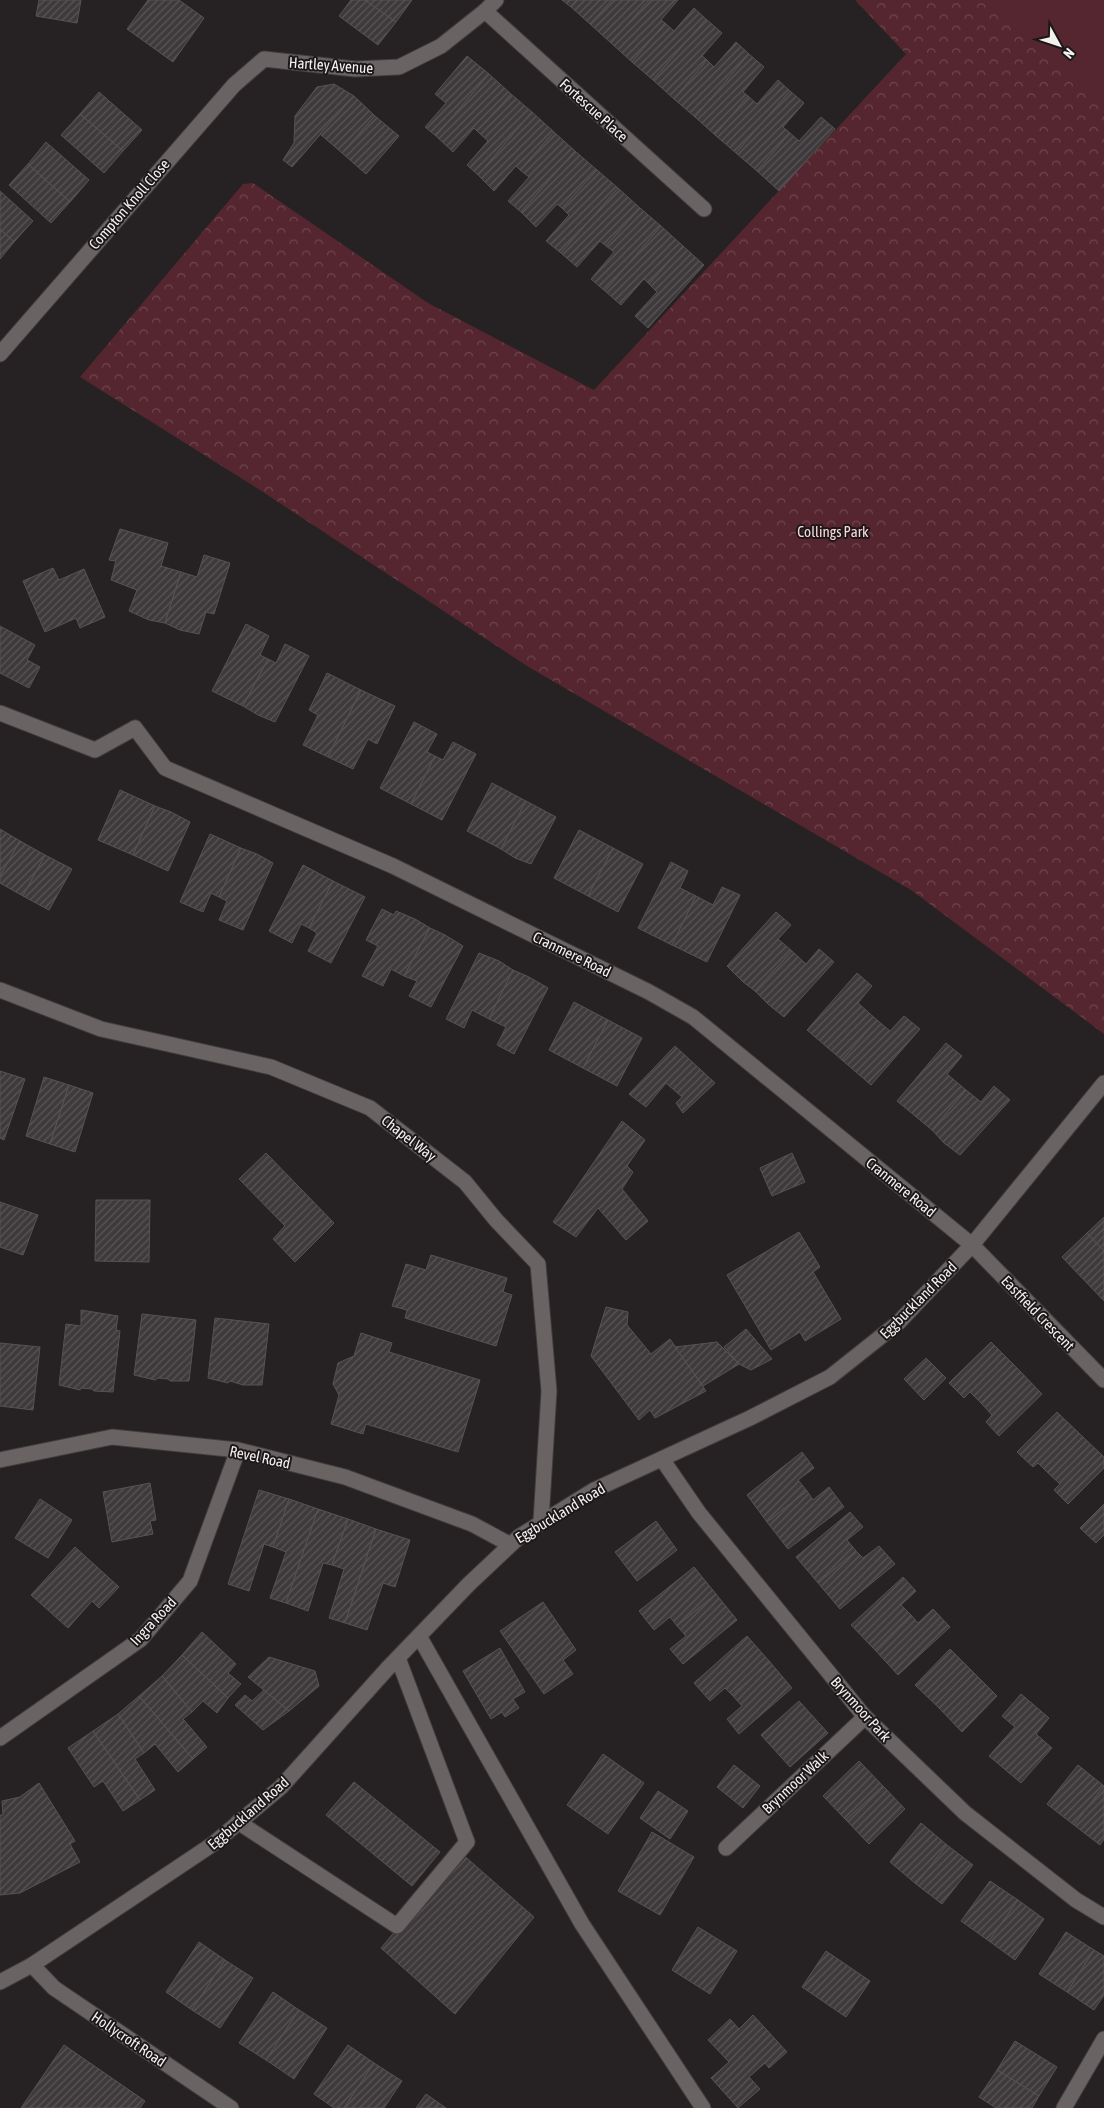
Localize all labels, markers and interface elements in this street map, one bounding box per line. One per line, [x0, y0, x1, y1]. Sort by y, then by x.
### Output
north arrow [1034, 20, 1084, 70]
text: N [1060, 45, 1078, 62]
street label: Hartley Avenue [288, 54, 374, 76]
street label: Fortescue Place [556, 75, 632, 145]
street label: Compton Knoll Close [85, 155, 173, 252]
park label: Collings Park [797, 523, 869, 540]
street label: Cranmere Road [530, 928, 614, 980]
street label: Chapel Way [378, 1111, 440, 1165]
street label: Cranmere Road [863, 1154, 939, 1220]
street label: Eggbuckland Road [876, 1258, 960, 1342]
street label: Eastfield Crescent [998, 1272, 1078, 1354]
street label: Revel Road [228, 1442, 292, 1472]
street label: Eggbuckland Road [512, 1480, 608, 1546]
street label: Ingra Road [127, 1594, 179, 1648]
street label: Brynmoor Park [827, 1673, 895, 1745]
street label: Brynmoor Walk [758, 1747, 832, 1817]
street label: Eggbuckland Road [204, 1773, 292, 1853]
street label: Hollycroft Road [89, 2008, 169, 2070]

